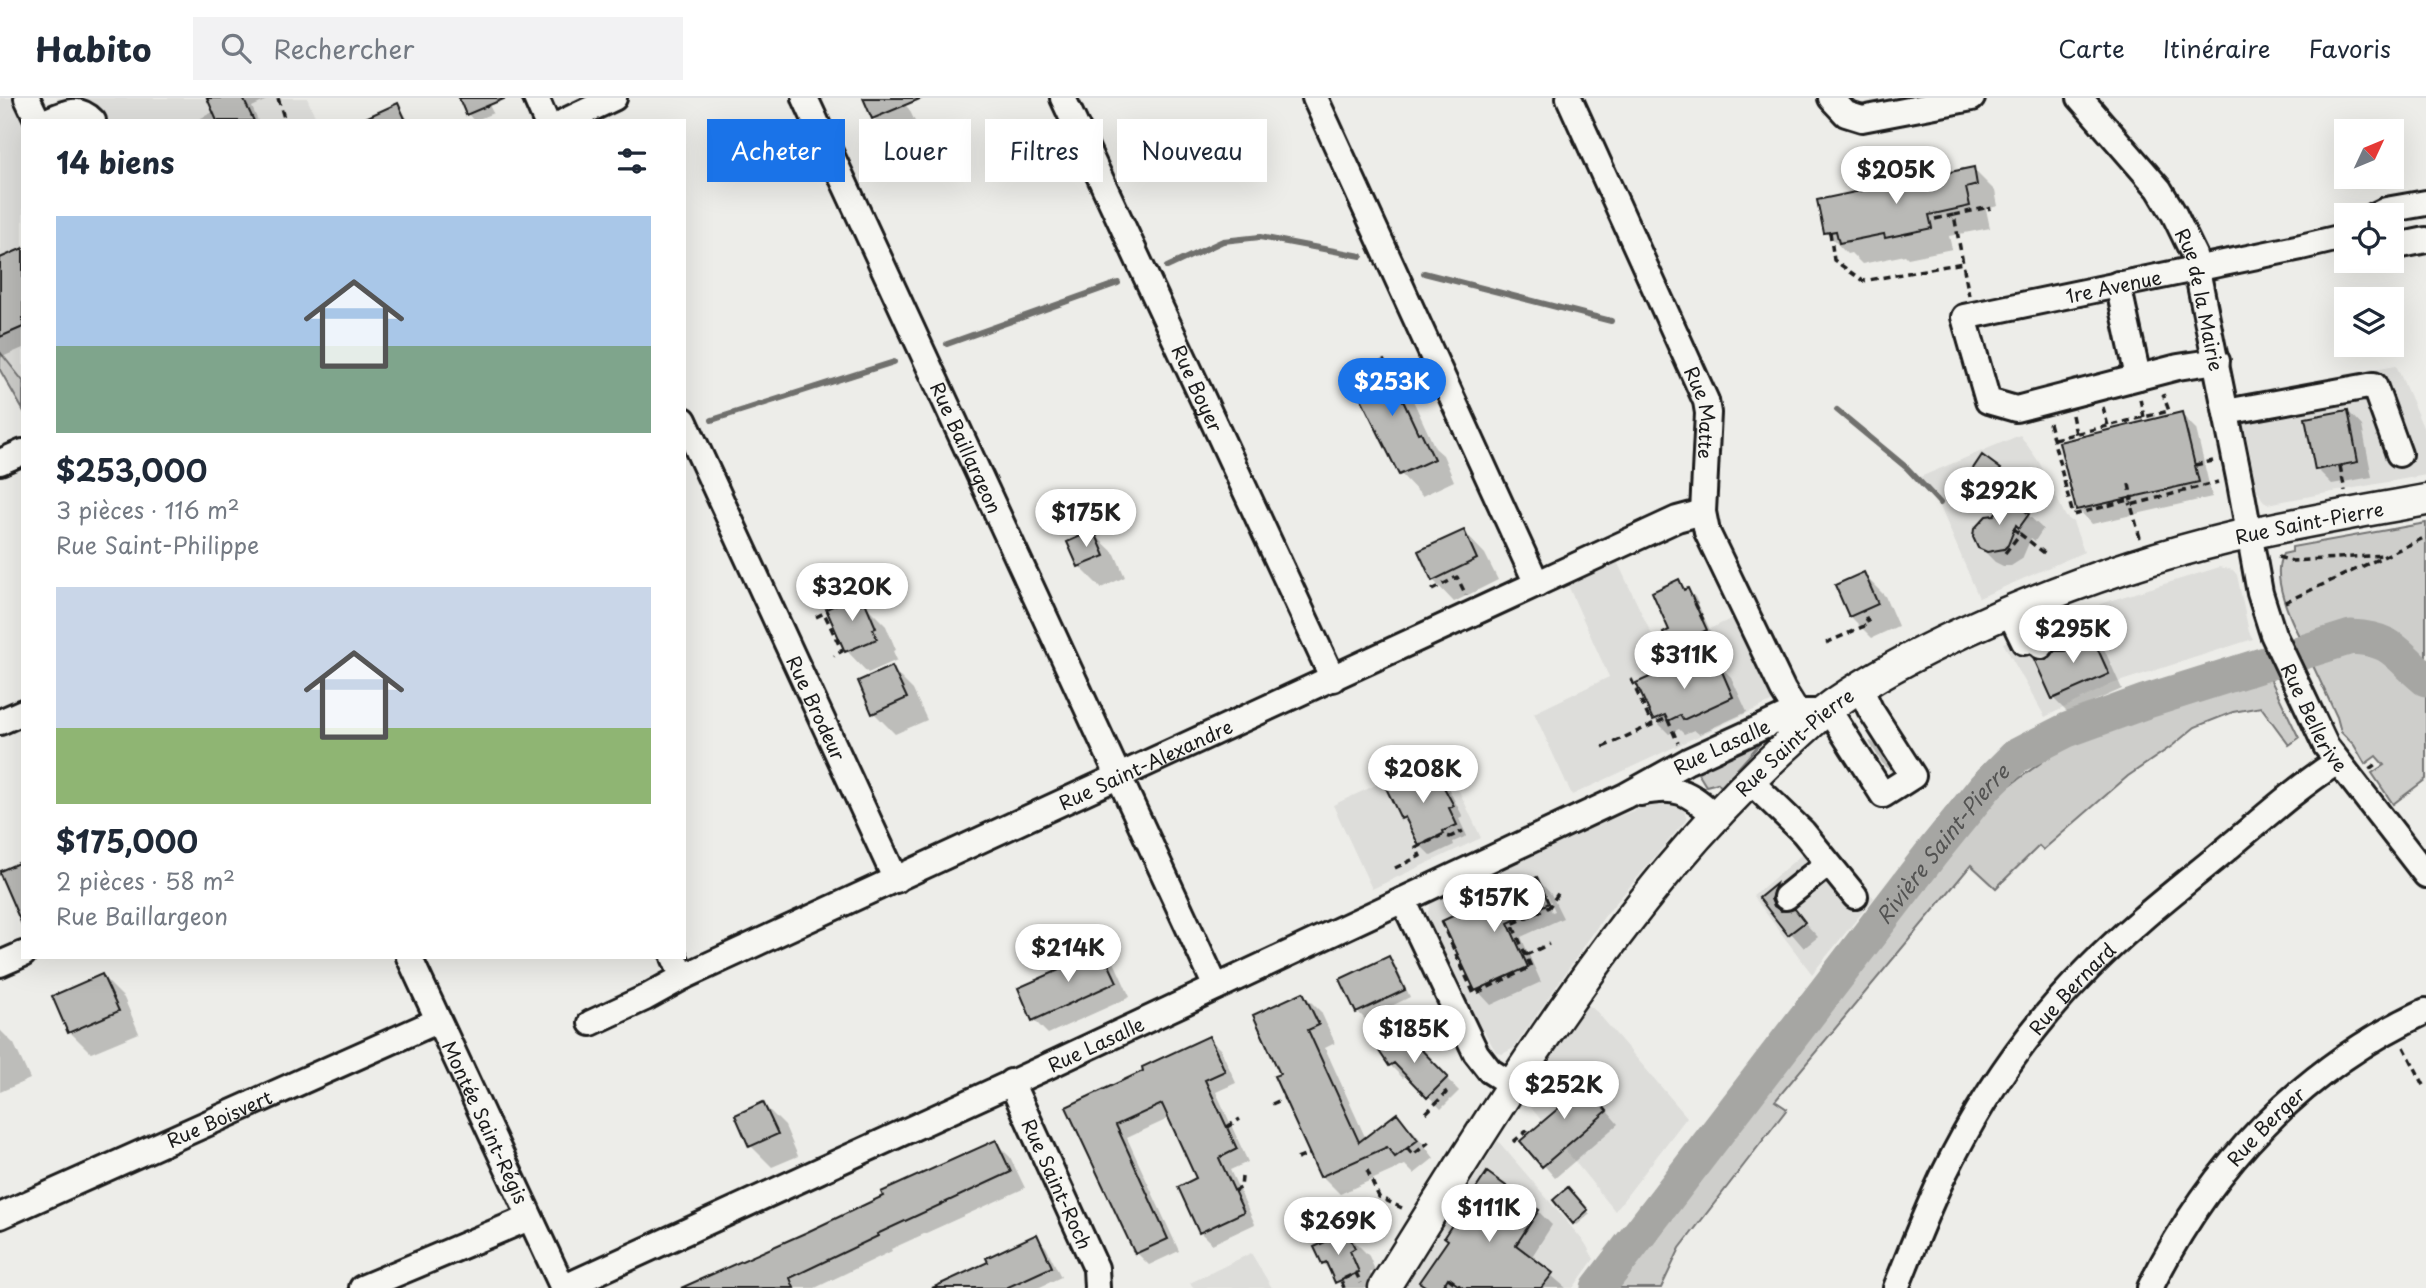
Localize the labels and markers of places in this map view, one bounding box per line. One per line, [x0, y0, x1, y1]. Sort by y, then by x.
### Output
pin: $205K [1847, 146, 1945, 206]
pin: $253K [1343, 358, 1441, 418]
pin: $292K [1950, 468, 2048, 527]
pin: $175K [1037, 490, 1135, 549]
pin: $320K [803, 564, 901, 623]
pin: $295K [2024, 606, 2122, 665]
pin: $311K [1635, 632, 1733, 691]
pin: $208K [1374, 746, 1472, 805]
pin: $157K [1445, 874, 1543, 934]
pin: $214K [1019, 924, 1117, 984]
pin: $185K [1365, 1006, 1463, 1065]
pin: $252K [1515, 1062, 1613, 1121]
pin: $111K [1440, 1184, 1538, 1244]
pin: $269K [1289, 1198, 1387, 1257]

